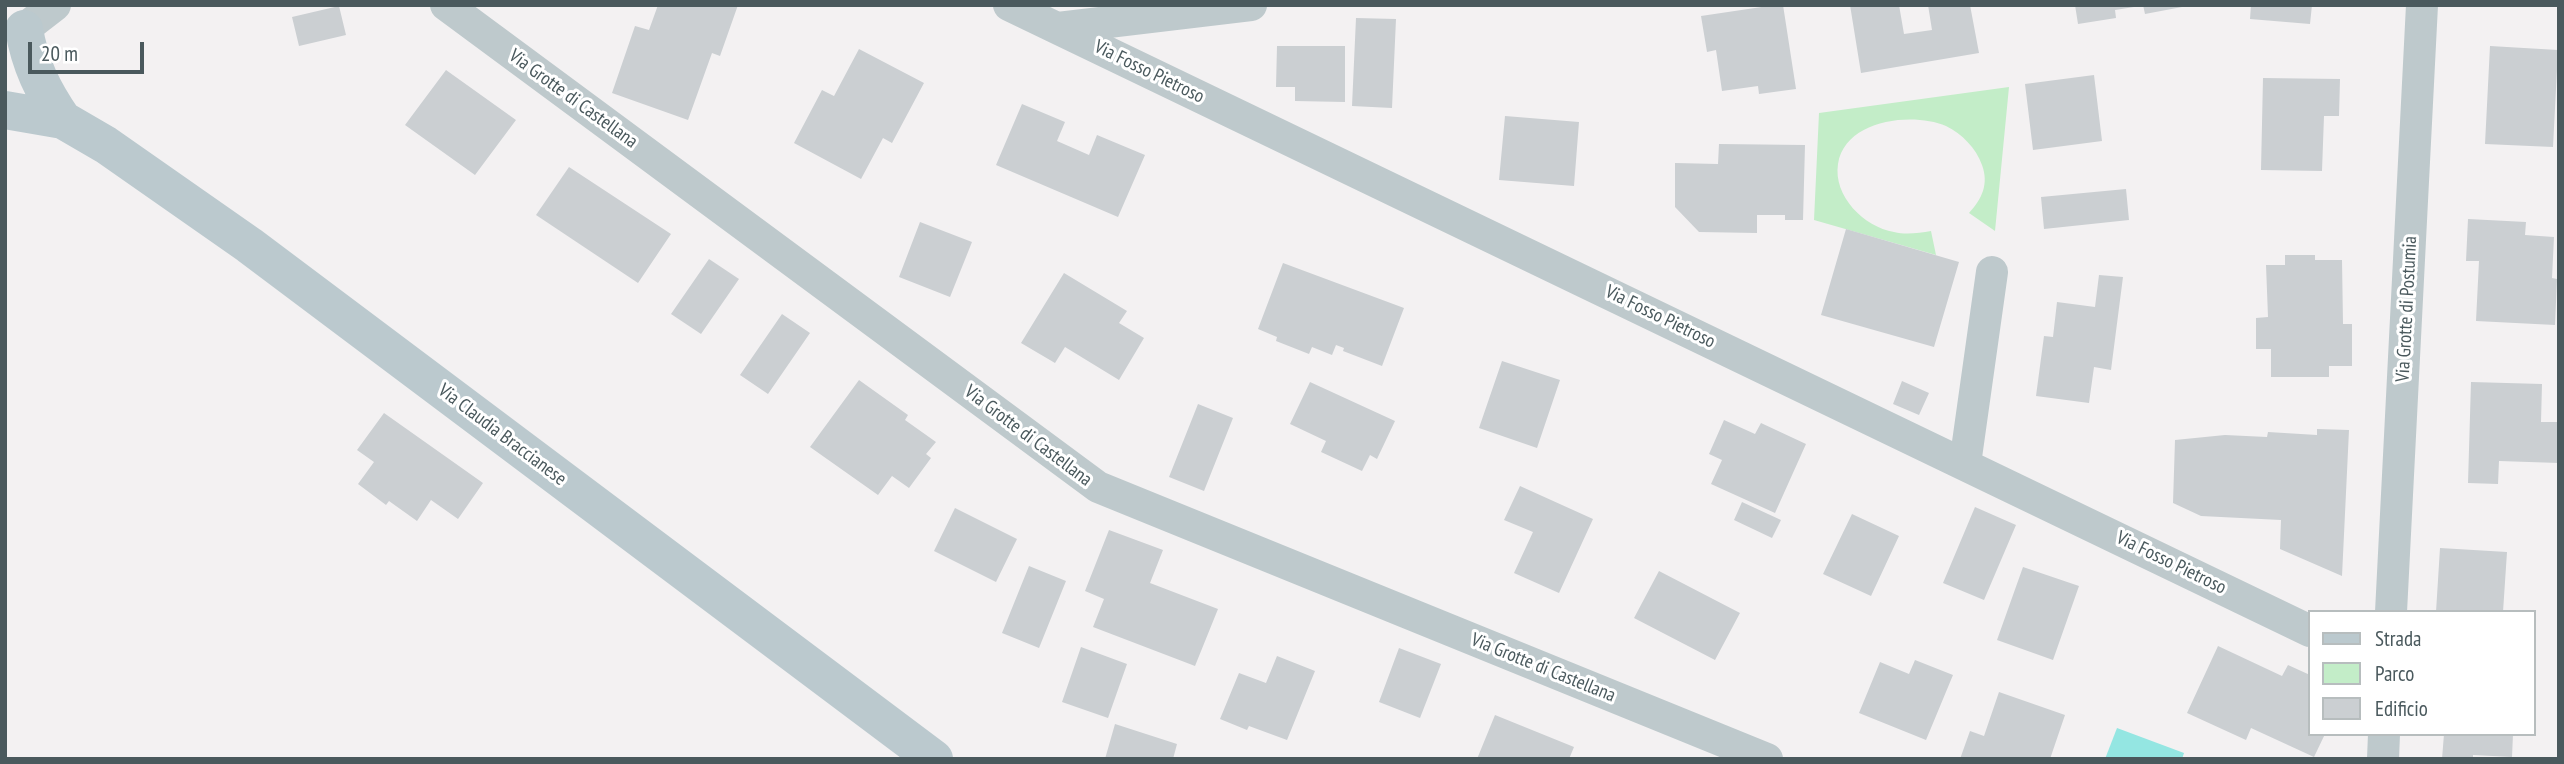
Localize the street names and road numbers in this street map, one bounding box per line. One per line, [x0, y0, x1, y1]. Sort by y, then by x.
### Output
street label: Via Fosso Pietroso [1090, 36, 1208, 108]
street label: Via Grotte di Castellana [504, 45, 642, 153]
street label: Via Grotte di Postumia [2392, 235, 2422, 383]
street label: Via Fosso Pietroso [1601, 281, 1719, 353]
street label: Via Claudia Braccianese [433, 379, 571, 491]
street label: Via Grotte di Castellana [960, 381, 1096, 491]
street label: Via Fosso Pietroso [2112, 527, 2230, 599]
street label: Via Grotte di Castellana [1467, 629, 1619, 707]

